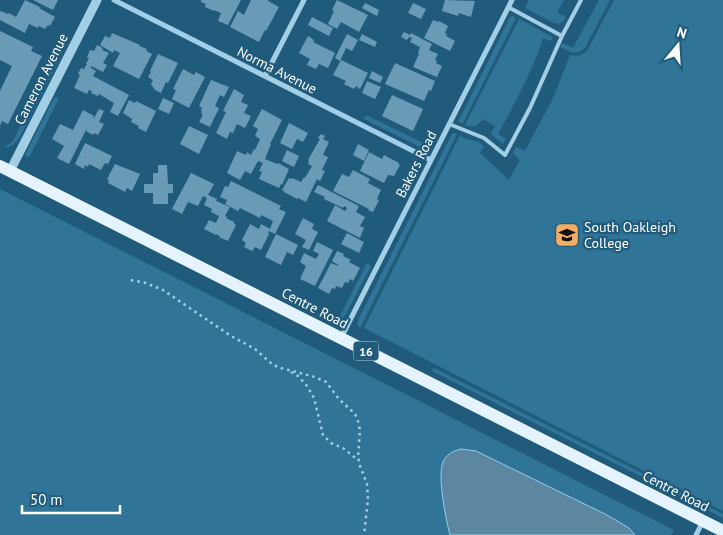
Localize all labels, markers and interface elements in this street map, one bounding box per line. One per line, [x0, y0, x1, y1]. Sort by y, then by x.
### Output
north arrow [653, 20, 703, 70]
text: N [675, 23, 689, 43]
street label: Cameron Avenue [10, 30, 72, 128]
street label: Norma Avenue [234, 42, 320, 98]
street label: Bakers Road [391, 127, 441, 201]
place label: South Oakleigh College [584, 218, 676, 252]
school or university icon: South Oakleigh College [554, 222, 580, 248]
street label: Centre Road [279, 284, 351, 332]
road number: 16 [354, 342, 378, 361]
street label: Centre Road [640, 467, 712, 515]
scale bar [22, 482, 120, 514]
text: 50 m [30, 490, 63, 509]

